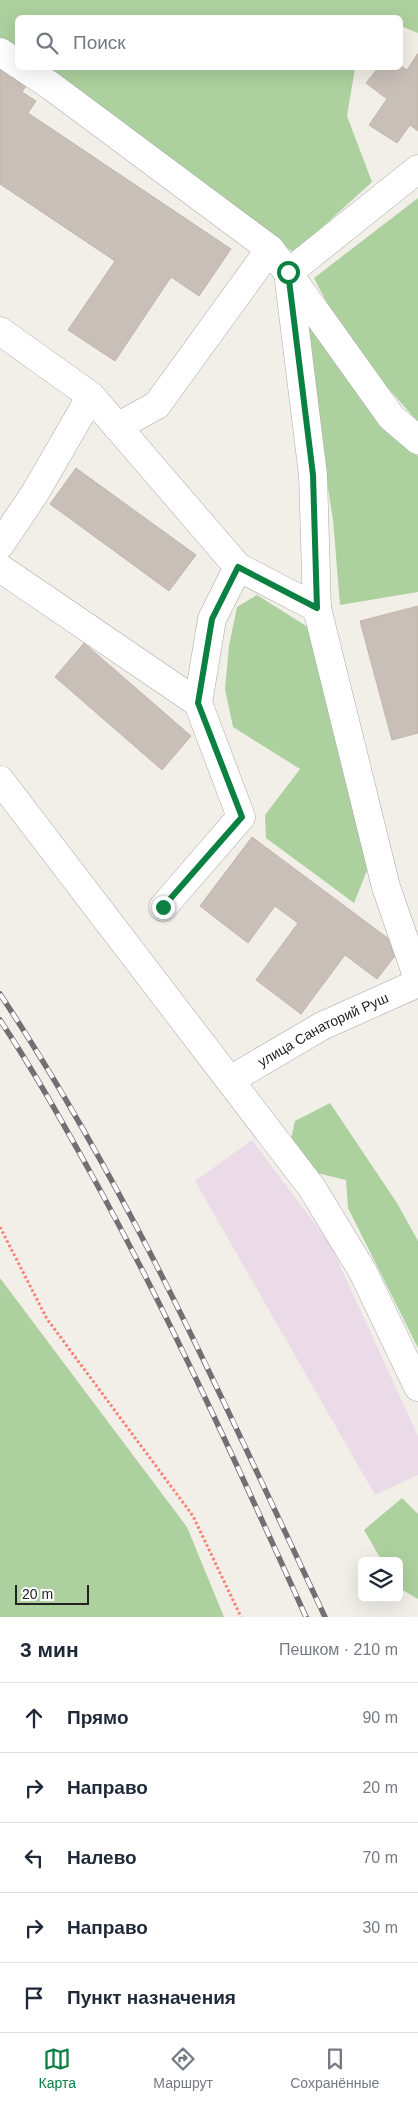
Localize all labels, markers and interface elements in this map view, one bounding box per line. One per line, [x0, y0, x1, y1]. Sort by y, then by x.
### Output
search box [15, 15, 403, 70]
icon: search [33, 29, 61, 57]
text: Поиск [73, 32, 126, 53]
route start [277, 261, 300, 284]
route end [152, 896, 175, 919]
street label: улица Санаторий Руш [255, 989, 391, 1070]
map controls [358, 1557, 403, 1602]
button: layers [358, 1557, 403, 1602]
scale bar [15, 1582, 89, 1605]
text: 20 m [22, 1586, 53, 1602]
text: 3 мин [20, 1638, 79, 1661]
text: Пешком · 210 m [279, 1641, 398, 1658]
icon: ahead [20, 1704, 48, 1732]
text: Прямо [67, 1707, 129, 1728]
text: 90 m [362, 1709, 398, 1726]
icon: right [20, 1774, 48, 1802]
text: Направо [67, 1777, 148, 1798]
text: 20 m [362, 1779, 398, 1796]
icon: left [20, 1844, 48, 1872]
text: Налево [67, 1847, 137, 1868]
text: 70 m [362, 1849, 398, 1866]
icon: right [20, 1914, 48, 1942]
text: Направо [67, 1917, 148, 1938]
text: 30 m [362, 1919, 398, 1936]
icon: arrive [20, 1984, 48, 2012]
text: Пункт назначения [67, 1987, 236, 2008]
tab: Карта [39, 2045, 76, 2091]
tab: Маршрут [153, 2045, 213, 2091]
tab: Сохранённые [290, 2045, 379, 2091]

